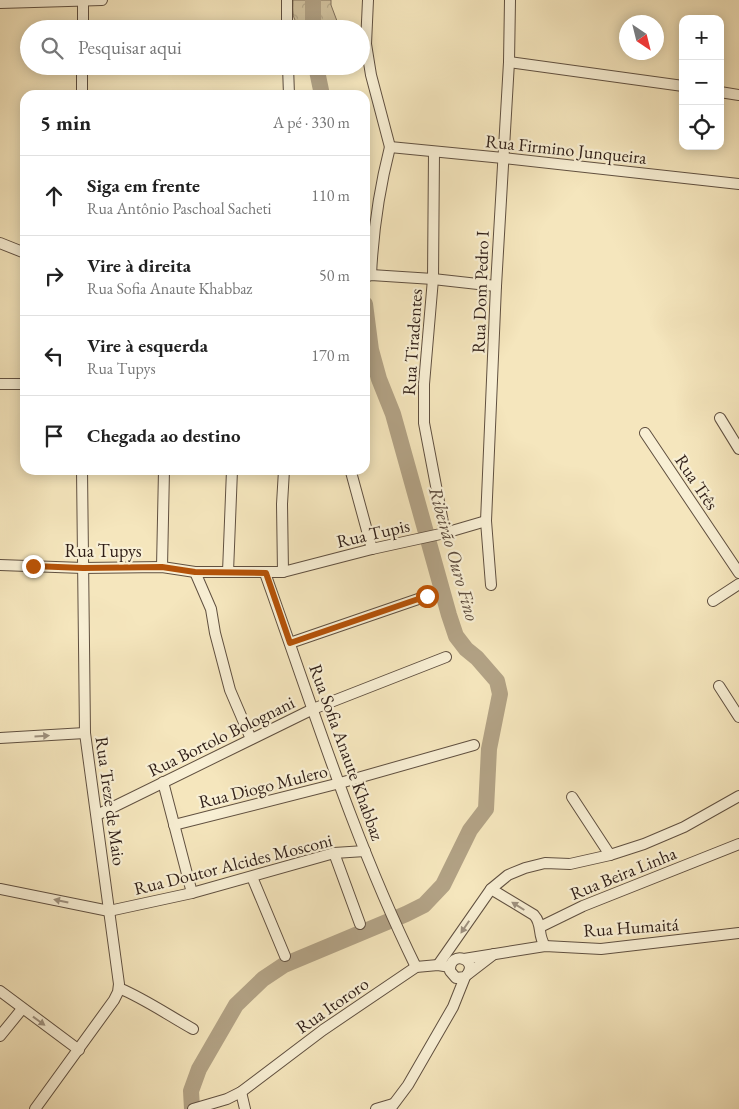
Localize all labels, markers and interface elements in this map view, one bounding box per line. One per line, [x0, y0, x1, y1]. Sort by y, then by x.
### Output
north arrow [619, 15, 664, 60]
map controls [679, 15, 724, 150]
button: + [679, 15, 724, 60]
search box [20, 20, 370, 75]
icon: search [38, 34, 66, 62]
text: Pesquisar aqui [78, 35, 182, 60]
button: − [679, 60, 724, 105]
button: locate [679, 105, 724, 150]
text: 5 min [40, 109, 91, 136]
text: A pé · 330 m [273, 112, 350, 133]
street label: Rua Firmino Junqueira [484, 129, 648, 169]
text: Siga em frente [87, 173, 200, 198]
icon: ahead [40, 182, 68, 210]
text: 110 m [311, 185, 350, 206]
text: Rua Antônio Paschoal Sacheti [87, 198, 272, 219]
street label: Rua Dom Pedro I [466, 230, 494, 354]
text: Vire à direita [87, 253, 191, 278]
icon: right [40, 262, 68, 290]
text: 50 m [319, 265, 350, 286]
text: Rua Sofia Anaute Khabbaz [87, 278, 252, 299]
street label: Rua Tiradentes [397, 288, 427, 396]
text: Vire à esquerda [87, 333, 208, 358]
icon: left [40, 342, 68, 370]
text: 170 m [311, 345, 350, 366]
text: Rua Tupys [87, 358, 156, 379]
icon: arrive [40, 422, 68, 450]
text: Chegada ao destino [87, 423, 241, 448]
street label: Rua Três [670, 450, 724, 514]
water label: Ribeirão Ouro Fino [423, 484, 485, 624]
street label: Rua Tupis [334, 513, 412, 553]
street label: Rua Tupys [64, 539, 142, 562]
route end [22, 555, 45, 578]
route start [416, 585, 439, 608]
street label: Rua Sofia Anaute Khabbaz [304, 661, 390, 843]
street label: Rua Bortolo Bolognani [144, 690, 299, 782]
one-way arrow [35, 731, 51, 739]
street label: Rua Treze de Maio [91, 735, 131, 867]
street label: Rua Diogo Mulero [196, 759, 330, 813]
street label: Rua Doutor Alcides Mosconi [131, 828, 335, 900]
street label: Rua Beira Linha [566, 841, 680, 905]
one-way arrow [54, 897, 69, 905]
one-way arrow [511, 901, 525, 910]
street label: Rua Humaitá [583, 912, 680, 942]
one-way arrow [460, 920, 470, 934]
street label: Rua Itororo [291, 972, 373, 1038]
one-way arrow [32, 1016, 46, 1026]

